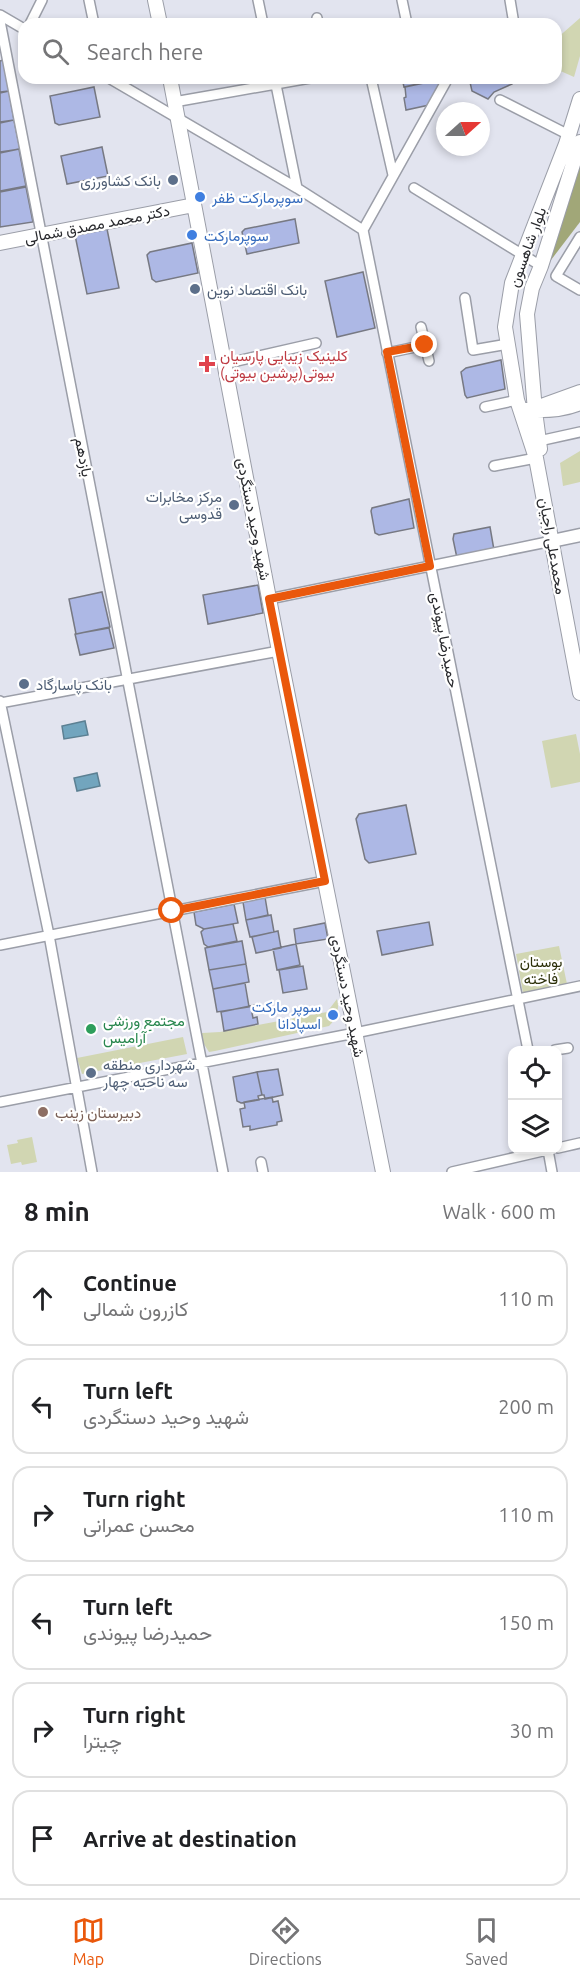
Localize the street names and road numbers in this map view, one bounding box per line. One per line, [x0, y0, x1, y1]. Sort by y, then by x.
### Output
street label: دکتر محمد مصدق شمالی [23, 202, 171, 248]
street label: بلوار شاهسون [505, 205, 550, 290]
street label: یازدهم [70, 436, 96, 478]
street label: شهید وحید دستگردی [232, 456, 274, 582]
street label: محمدعلی راجیان [534, 496, 570, 596]
street label: حمیدرضا پیوندی [425, 591, 463, 690]
street label: شهید وحید دستگردی [326, 933, 368, 1059]

